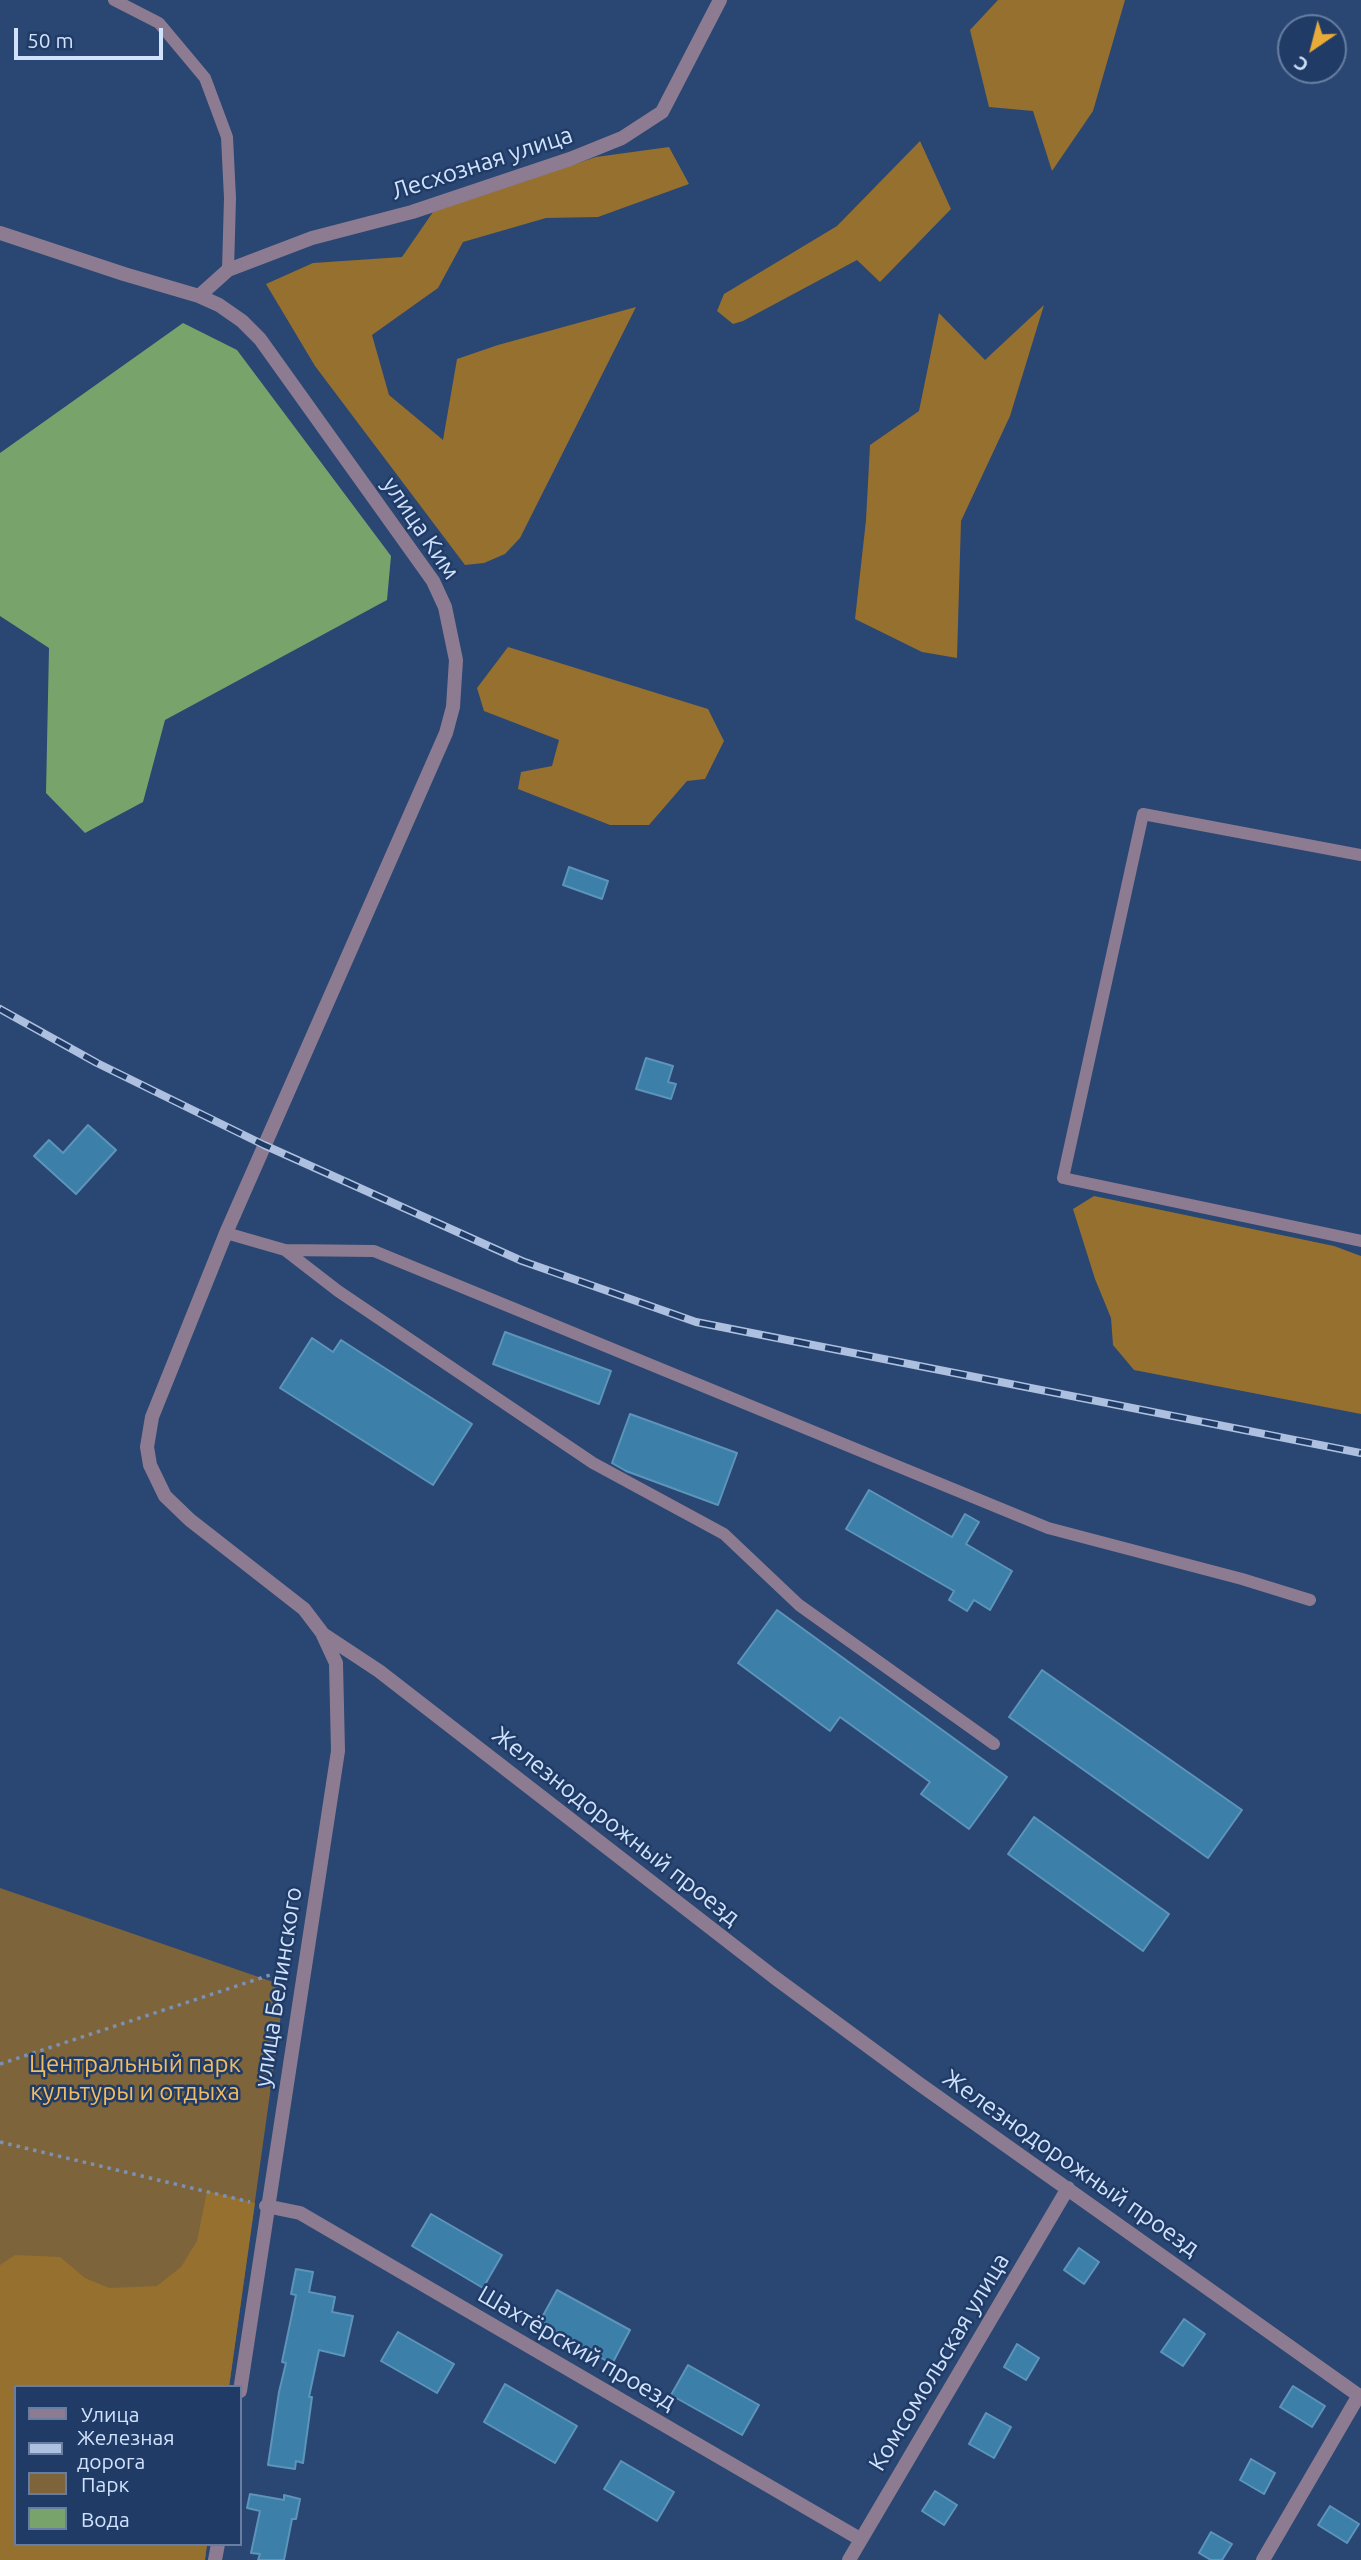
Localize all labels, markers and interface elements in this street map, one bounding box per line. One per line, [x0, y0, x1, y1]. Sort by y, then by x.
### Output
scale bar [18, 14, 166, 58]
north arrow [1277, 14, 1347, 84]
text: 50 m [27, 28, 74, 52]
text: С [1290, 52, 1312, 77]
street label: Лесхозная улица [388, 120, 576, 206]
street label: улица Ким [376, 471, 466, 585]
street label: Железнодорожный проезд [486, 1720, 746, 1932]
street label: улица Белинского [248, 1885, 308, 2089]
park label: Центральный парк культуры и отдыха [29, 2050, 241, 2106]
street label: Железнодорожный проезд [937, 2063, 1205, 2263]
street label: Комсомольская улица [863, 2248, 1015, 2476]
street label: Шахтёрский проезд [473, 2280, 681, 2416]
legend [14, 2385, 242, 2546]
text: Улица [81, 2402, 139, 2426]
text: Железная дорога [77, 2425, 175, 2473]
text: Парк [81, 2472, 129, 2496]
text: Вода [81, 2507, 130, 2531]

